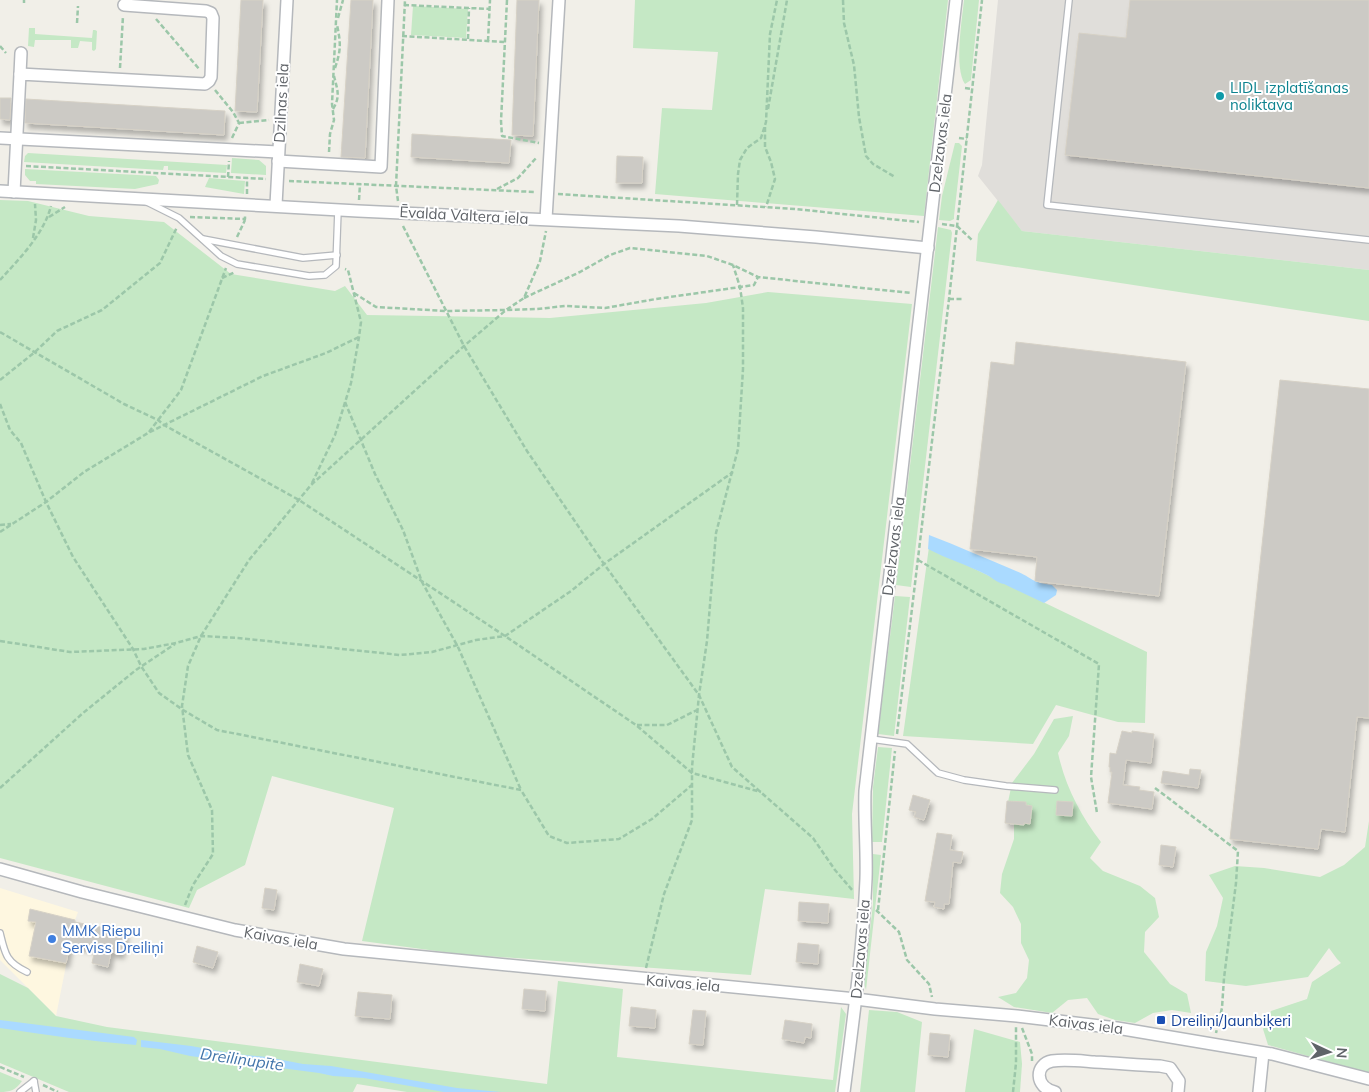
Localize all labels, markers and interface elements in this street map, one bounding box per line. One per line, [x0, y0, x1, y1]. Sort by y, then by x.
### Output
street label: Dzilnas iela [269, 63, 293, 143]
place label: LIDL izplatīšanas noliktava [1230, 78, 1349, 114]
marker: LIDL izplatīšanas noliktava [1214, 90, 1226, 102]
street label: Dzelzavas iela [924, 92, 956, 194]
street label: Ēvalda Valtera iela [399, 202, 529, 228]
street label: Dzelzavas iela [877, 495, 909, 597]
street label: Dzelzavas iela [846, 899, 874, 999]
place label: MMK Riepu Serviss Dreiliņi [62, 921, 164, 957]
street label: Kaivas iela [243, 922, 319, 954]
marker: MMK Riepu Serviss Dreiliņi [46, 933, 58, 945]
street label: Kaivas iela [645, 970, 721, 996]
street label: Kaivas iela [1048, 1010, 1124, 1038]
place label: Dreiliņi/Jaunbiķeri [1171, 1011, 1291, 1030]
marker: Dreiliņi/Jaunbiķeri [1155, 1014, 1167, 1026]
north arrow [1304, 1027, 1354, 1077]
water label: Dreiliņupīte [199, 1043, 285, 1075]
text: N [1333, 1047, 1351, 1059]

